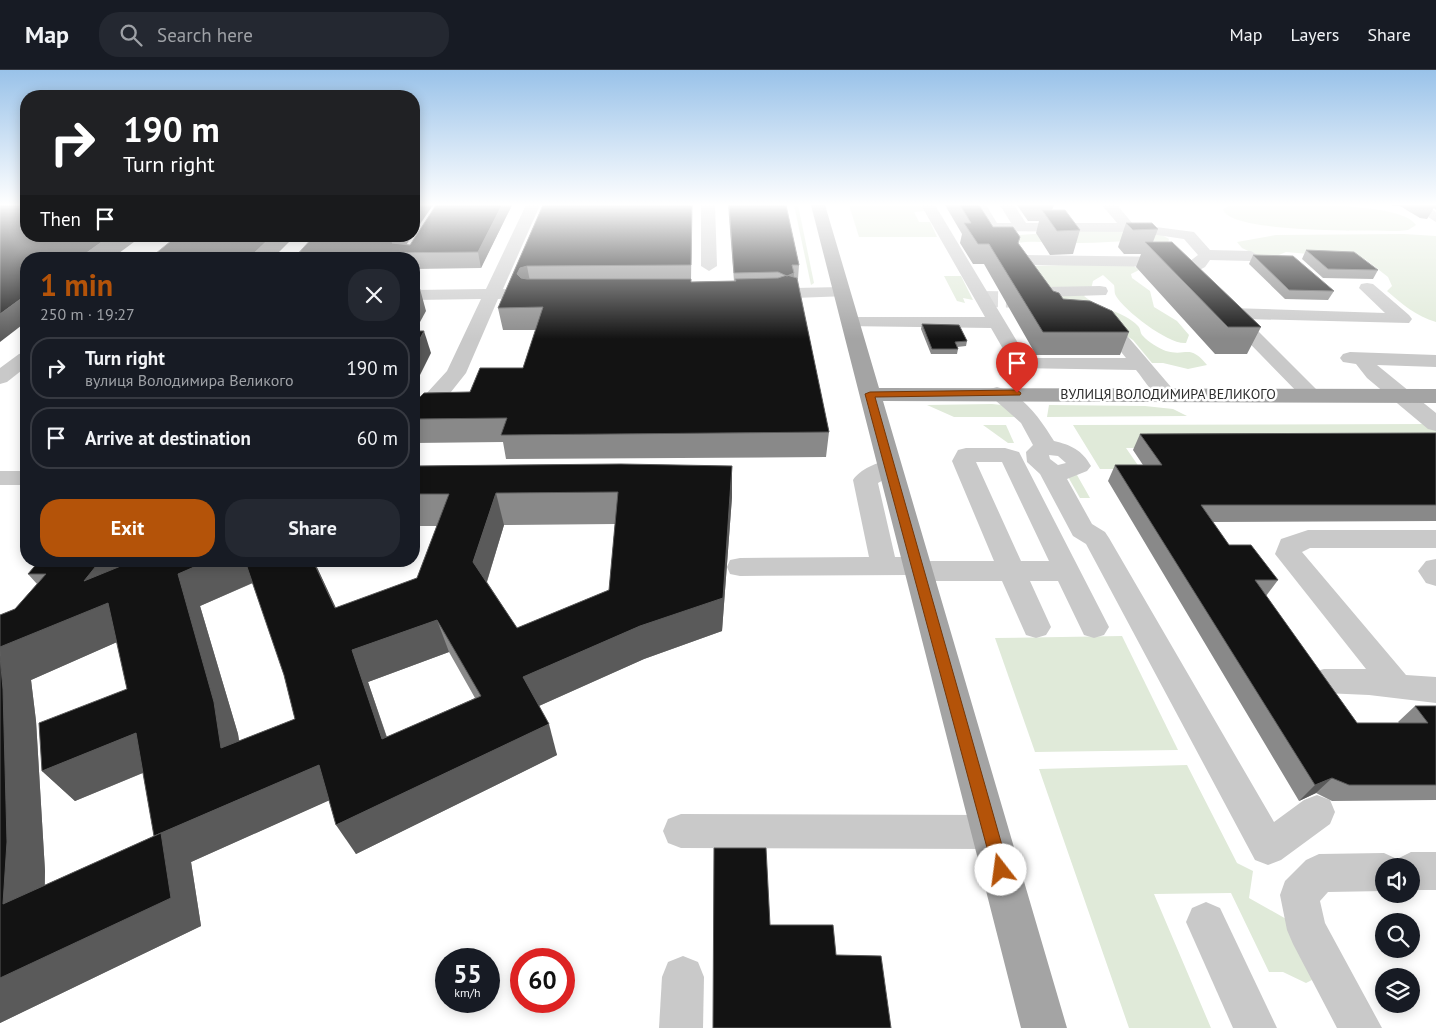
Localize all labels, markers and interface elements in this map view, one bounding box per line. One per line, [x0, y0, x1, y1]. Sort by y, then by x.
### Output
search box [99, 12, 449, 57]
text: Map [25, 19, 69, 50]
icon: search [117, 21, 145, 49]
text: Search here [157, 23, 253, 47]
text: Map [1230, 23, 1262, 46]
text: Layers [1290, 23, 1339, 46]
text: Share [1367, 23, 1411, 46]
text: 190 m [123, 106, 220, 152]
icon: right [40, 110, 105, 175]
text: Turn right [123, 150, 215, 178]
icon: arrive [91, 205, 119, 233]
text: Then [40, 207, 81, 231]
text: 1 min [40, 265, 113, 304]
button: close [348, 269, 400, 321]
text: 250 m · 19:27 [40, 304, 135, 324]
pin [996, 342, 1038, 393]
text: Turn right [85, 346, 165, 370]
icon: arrive [1003, 349, 1031, 377]
icon: right [42, 354, 70, 382]
text: 190 m [346, 356, 398, 380]
text: вулиця Володимира Великого [85, 370, 293, 390]
street label: ВУЛИЦЯ ВОЛОДИМИРА ВЕЛИКОГО [1060, 385, 1276, 403]
icon: arrive [42, 424, 70, 452]
text: Arrive at destination [85, 426, 251, 450]
text: 60 m [357, 426, 398, 450]
button: Exit [40, 499, 215, 557]
button: Share [225, 499, 400, 557]
position arrow [974, 843, 1026, 895]
map controls [1375, 858, 1420, 1013]
button: sound [1375, 858, 1420, 903]
button: search [1375, 913, 1420, 958]
speed limit sign: 60 [510, 948, 575, 1013]
text: 55 [453, 958, 482, 990]
button: layers [1375, 968, 1420, 1013]
text: km/h [454, 985, 481, 1000]

